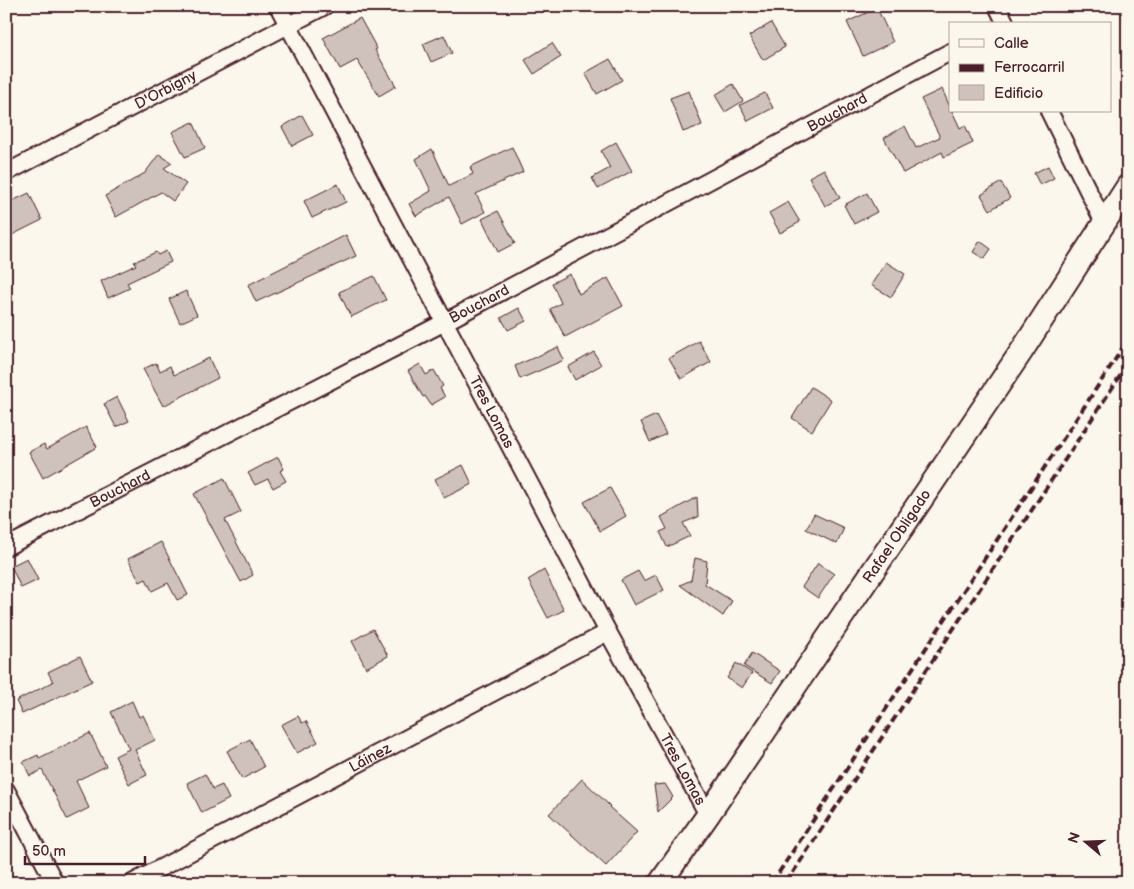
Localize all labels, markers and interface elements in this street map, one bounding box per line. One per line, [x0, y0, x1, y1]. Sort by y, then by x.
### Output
legend [949, 22, 1112, 112]
text: Calle [994, 34, 1029, 53]
text: Ferrocarril [994, 58, 1065, 77]
street label: D'Orbigny [131, 65, 200, 113]
text: Edificio [994, 84, 1043, 103]
street label: Bouchard [804, 89, 871, 136]
street label: Bouchard [446, 280, 513, 328]
street label: Tres Lomas [465, 373, 519, 452]
street label: Bouchard [86, 465, 153, 512]
street label: Rafael Obligado [858, 485, 935, 587]
street label: Tres Lomas [656, 730, 710, 809]
street label: Láinez [346, 738, 395, 776]
north arrow [1062, 816, 1112, 866]
text: N [1064, 830, 1084, 846]
scale bar [25, 834, 145, 866]
text: 50 m [32, 842, 66, 861]

